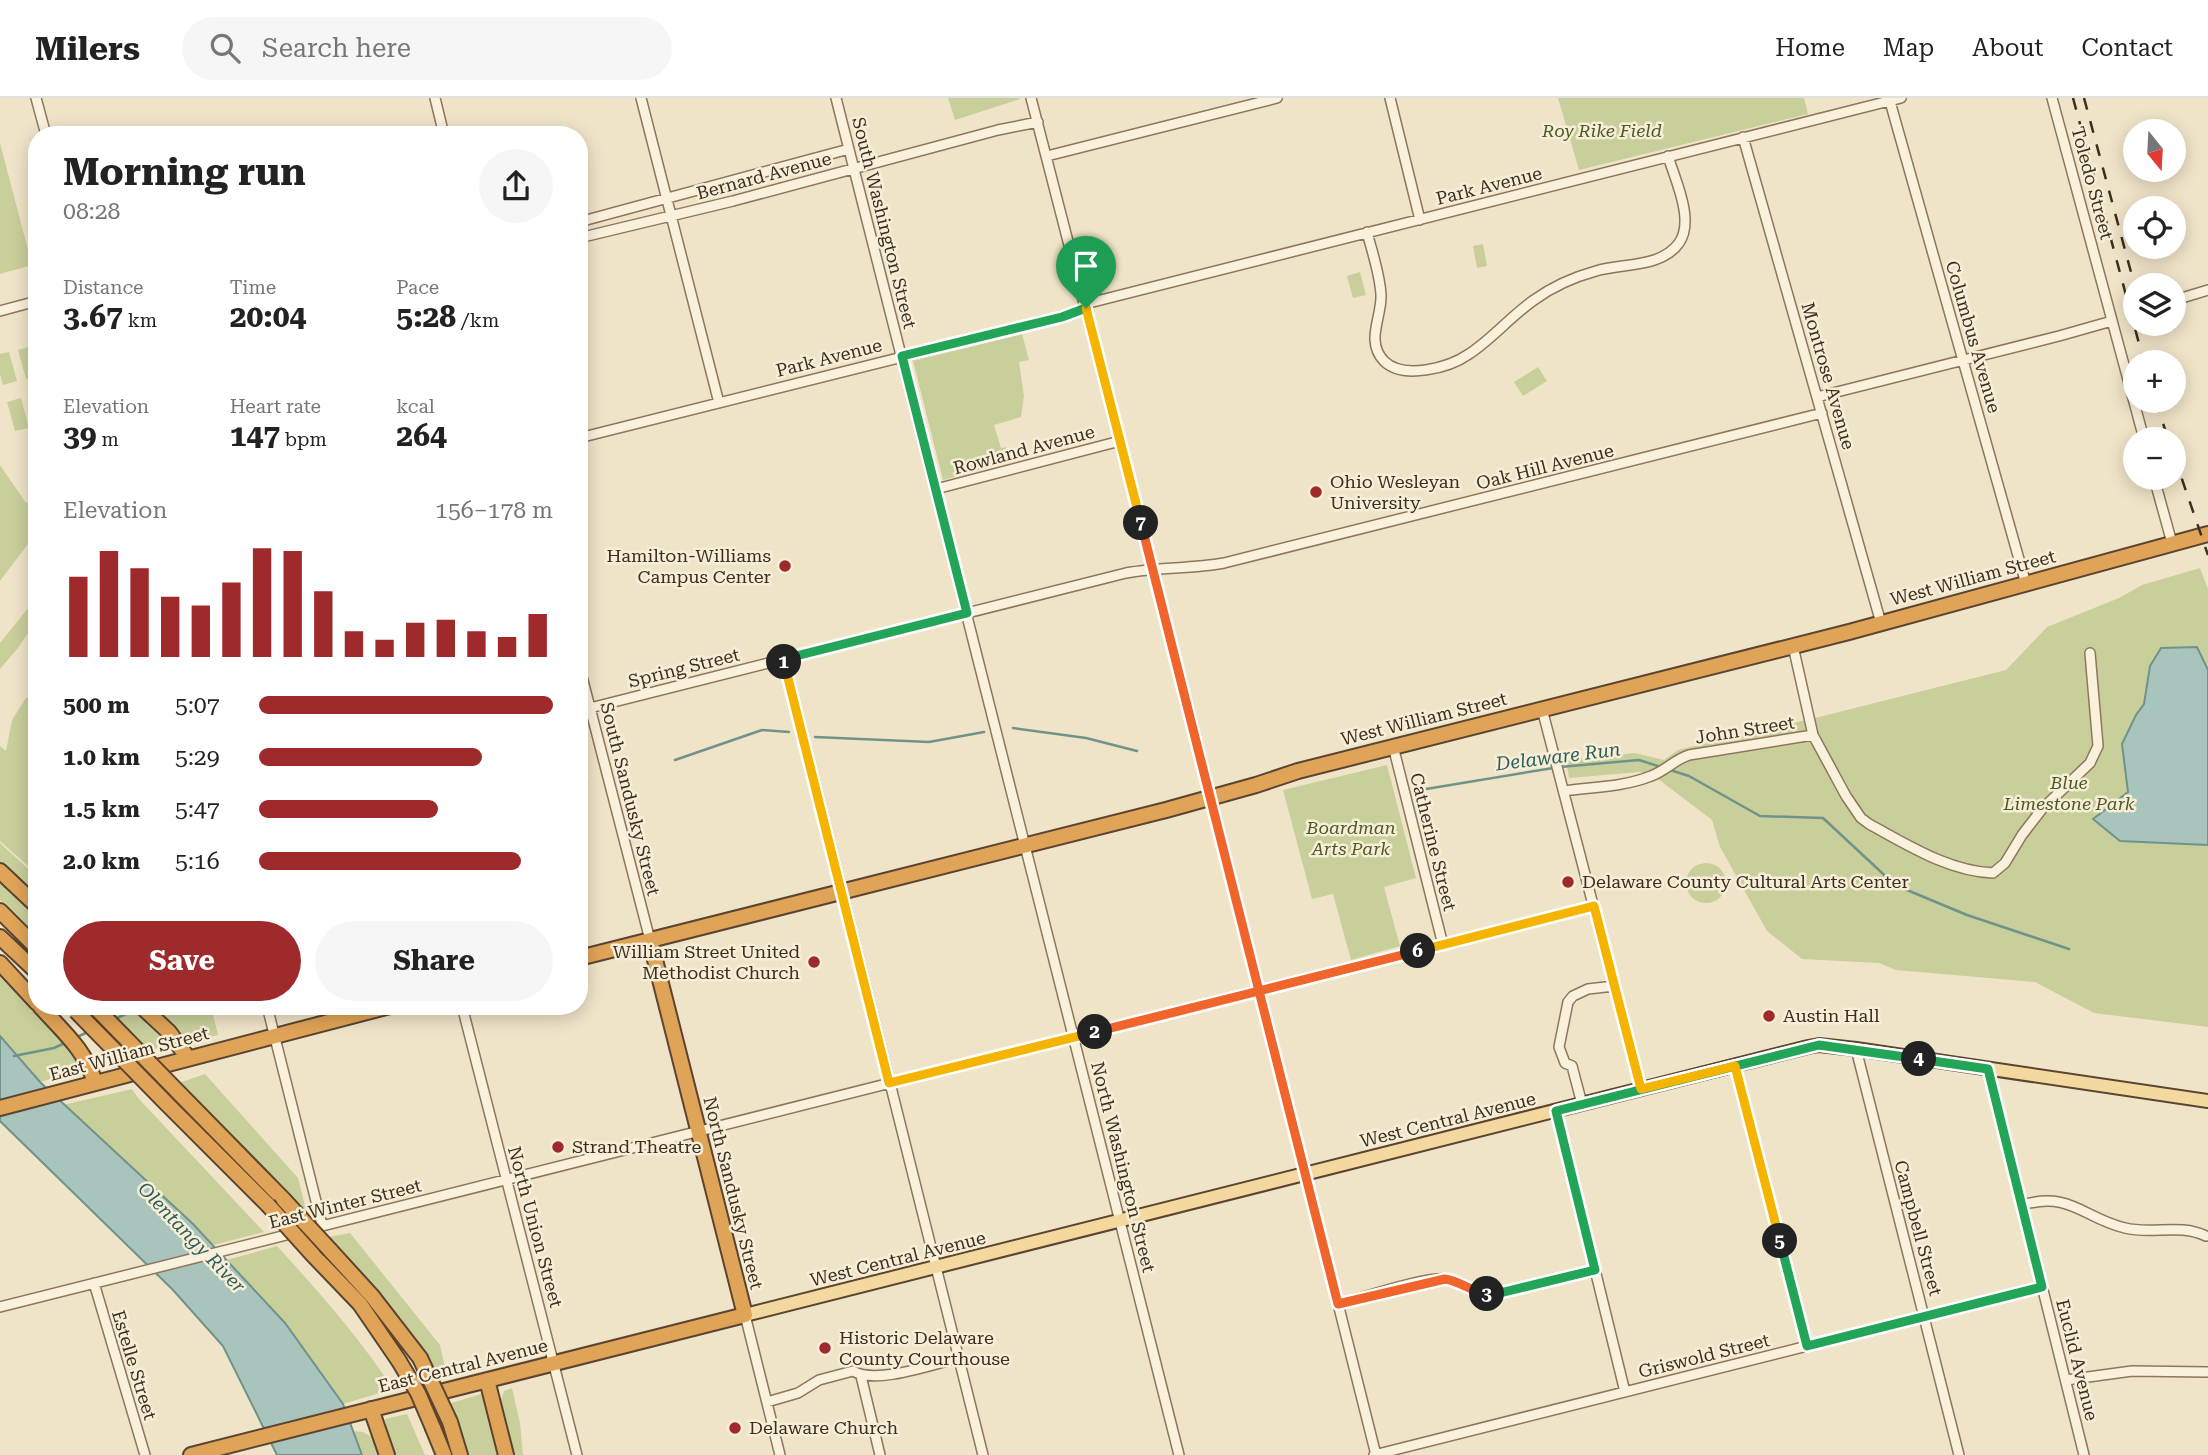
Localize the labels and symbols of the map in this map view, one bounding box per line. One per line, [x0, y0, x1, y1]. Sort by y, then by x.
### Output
street label: South Washington Street [848, 115, 921, 331]
north arrow [2123, 119, 2186, 182]
park label: Roy Rike Field [1541, 120, 1662, 141]
street label: Toledo Street [2067, 124, 2118, 242]
street label: Bernard Avenue [694, 147, 834, 204]
street label: Park Avenue [1434, 162, 1544, 209]
pin [1056, 236, 1116, 308]
street label: Columbus Avenue [1942, 258, 2005, 416]
street label: Montrose Avenue [1797, 300, 1860, 452]
street label: Park Avenue [774, 334, 884, 381]
street label: Rowland Avenue [951, 421, 1097, 478]
street label: Oak Hill Avenue [1474, 439, 1616, 494]
place label: Ohio Wesleyan University [1330, 471, 1461, 513]
marker: Ohio Wesleyan University [1308, 484, 1324, 500]
pin: 7 [1124, 506, 1158, 540]
place label: Hamilton-Williams Campus Center [607, 545, 771, 587]
street label: West William Street [1888, 545, 2058, 610]
marker: Hamilton-Williams Campus Center [777, 558, 793, 574]
street label: Spring Street [626, 643, 742, 692]
pin: 1 [766, 644, 802, 680]
street label: West William Street [1339, 688, 1509, 749]
street label: South Sandusky Street [596, 700, 665, 898]
street label: John Street [1694, 711, 1796, 748]
water label: Delaware Run [1493, 737, 1622, 776]
street label: Catherine Street [1406, 771, 1461, 913]
park label: Blue Limestone Park [2002, 772, 2135, 814]
park label: Boardman Arts Park [1305, 817, 1396, 859]
place label: Delaware County Cultural Arts Center [1582, 871, 1909, 892]
marker: Delaware County Cultural Arts Center [1560, 874, 1576, 890]
pin: 6 [1400, 934, 1436, 968]
place label: William Street United Methodist Church [613, 941, 800, 983]
marker: William Street United Methodist Church [806, 954, 822, 970]
place label: Austin Hall [1783, 1005, 1880, 1026]
marker: Austin Hall [1761, 1008, 1777, 1024]
pin: 2 [1078, 1014, 1112, 1049]
street label: East William Street [47, 1022, 211, 1085]
pin: 4 [1902, 1042, 1937, 1076]
street label: North Washington Street [1087, 1059, 1160, 1275]
street label: West Central Avenue [1358, 1088, 1538, 1151]
street label: North Sandusky Street [699, 1094, 768, 1292]
place label: Strand Theatre [572, 1136, 701, 1157]
marker: Strand Theatre [550, 1139, 566, 1155]
street label: North Union Street [504, 1144, 567, 1310]
street label: Campbell Street [1890, 1158, 1947, 1298]
street label: East Winter Street [266, 1174, 424, 1233]
water label: Olentangy River [133, 1177, 250, 1297]
pin: 5 [1762, 1224, 1798, 1258]
street label: West Central Avenue [808, 1227, 988, 1290]
pin: 3 [1470, 1276, 1504, 1312]
street label: Euclid Avenue [2052, 1297, 2103, 1423]
street label: Estelle Street [108, 1307, 161, 1423]
place label: Historic Delaware County Courthouse [839, 1327, 1010, 1369]
street label: Griswold Street [1636, 1329, 1772, 1382]
street label: East Central Avenue [376, 1334, 550, 1397]
marker: Historic Delaware County Courthouse [817, 1340, 833, 1356]
place label: Delaware Church [749, 1417, 899, 1438]
marker: Delaware Church [727, 1420, 743, 1436]

